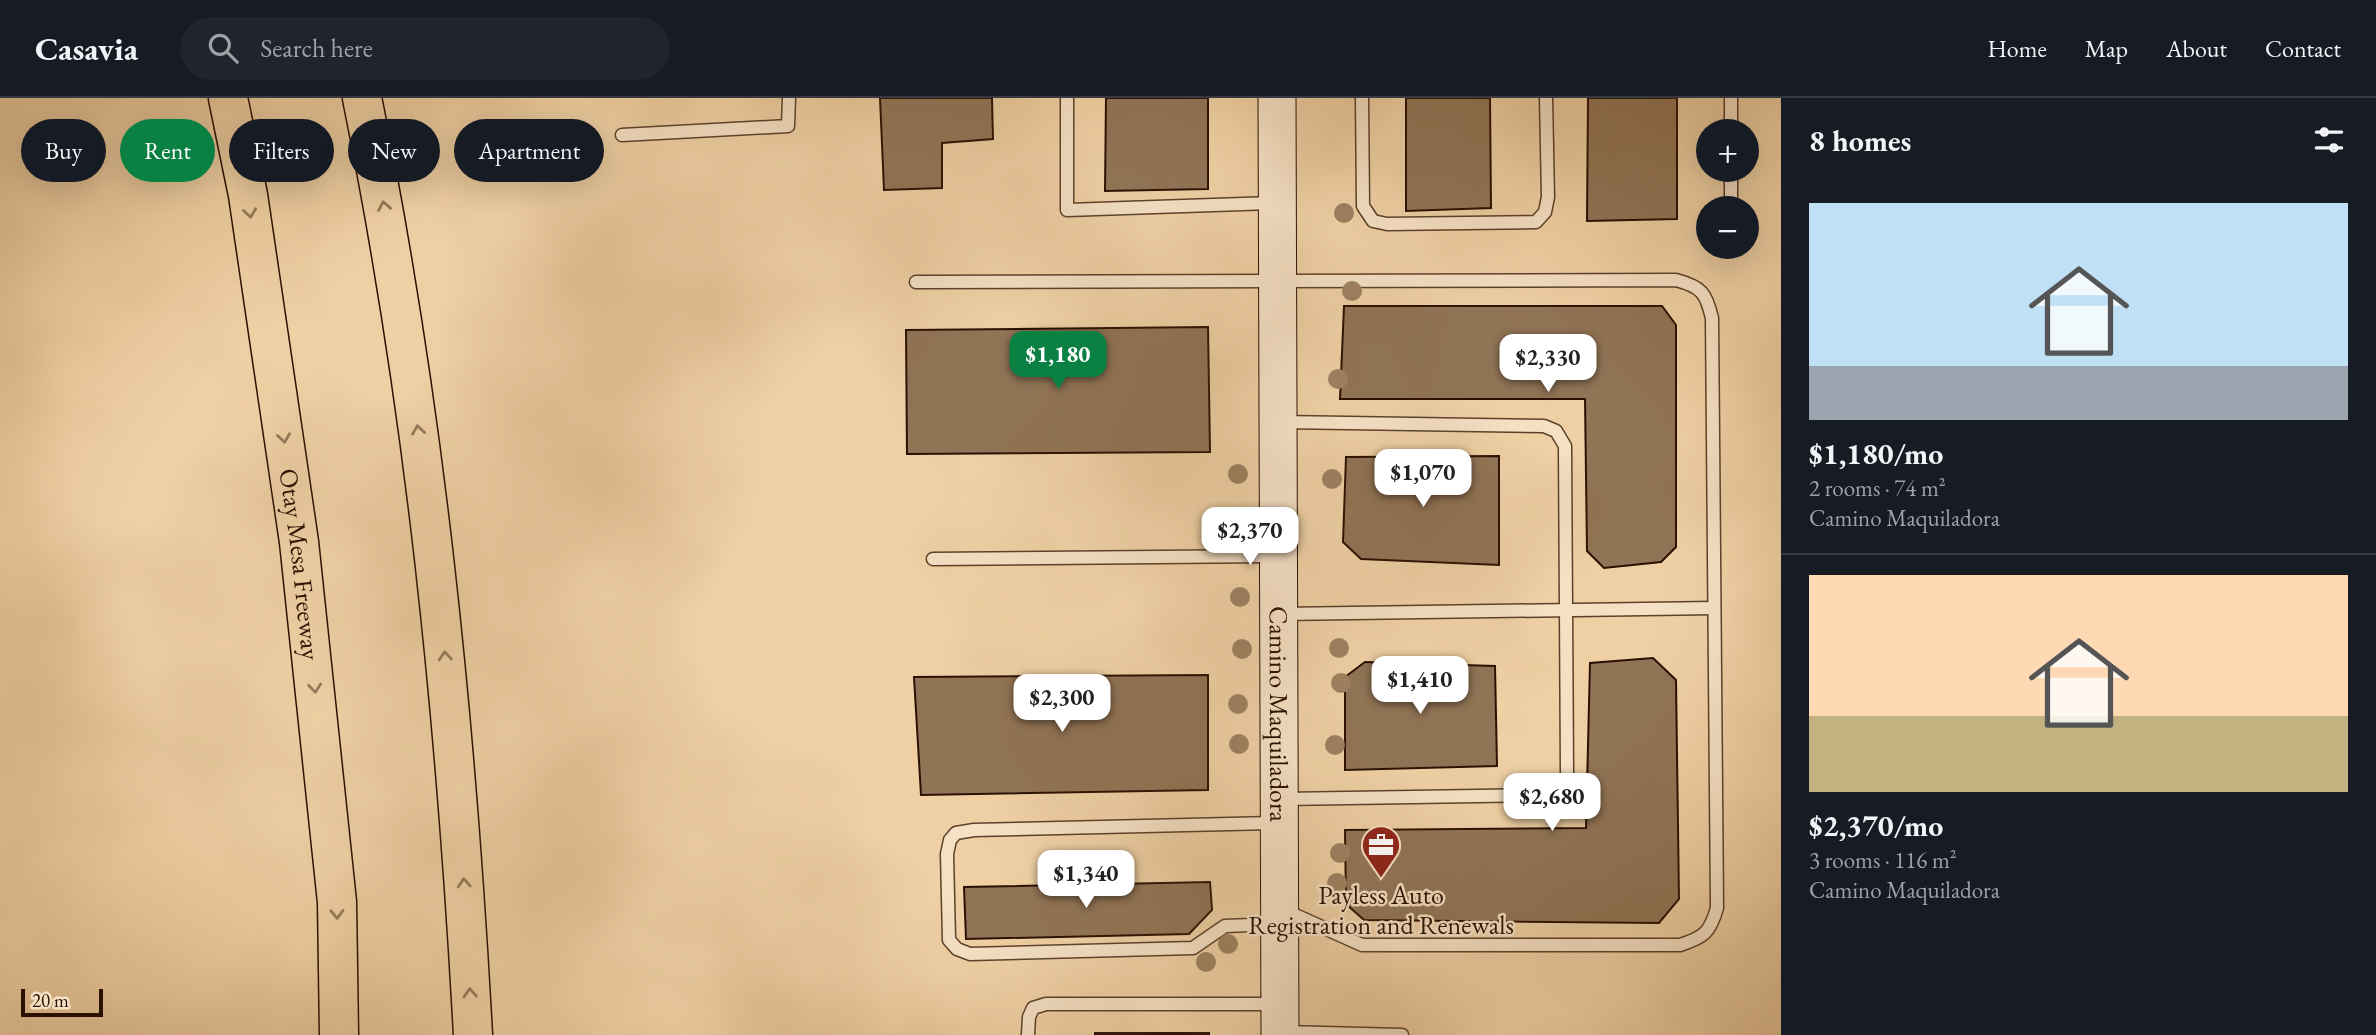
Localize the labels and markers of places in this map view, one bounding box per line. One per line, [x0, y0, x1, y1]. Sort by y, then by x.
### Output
pin: $1,180 [1001, 331, 1115, 391]
pin: $2,330 [1491, 334, 1605, 394]
pin: $1,070 [1366, 450, 1480, 509]
pin: $2,370 [1193, 508, 1307, 567]
pin: $1,410 [1363, 656, 1477, 716]
pin: $2,300 [1005, 674, 1119, 734]
pin: $2,680 [1495, 774, 1609, 833]
office icon: Payless Auto Registration and Renewals [1360, 824, 1402, 879]
pin: $1,340 [1029, 850, 1143, 910]
place label: Payless Auto Registration and Renewals [1248, 878, 1514, 942]

